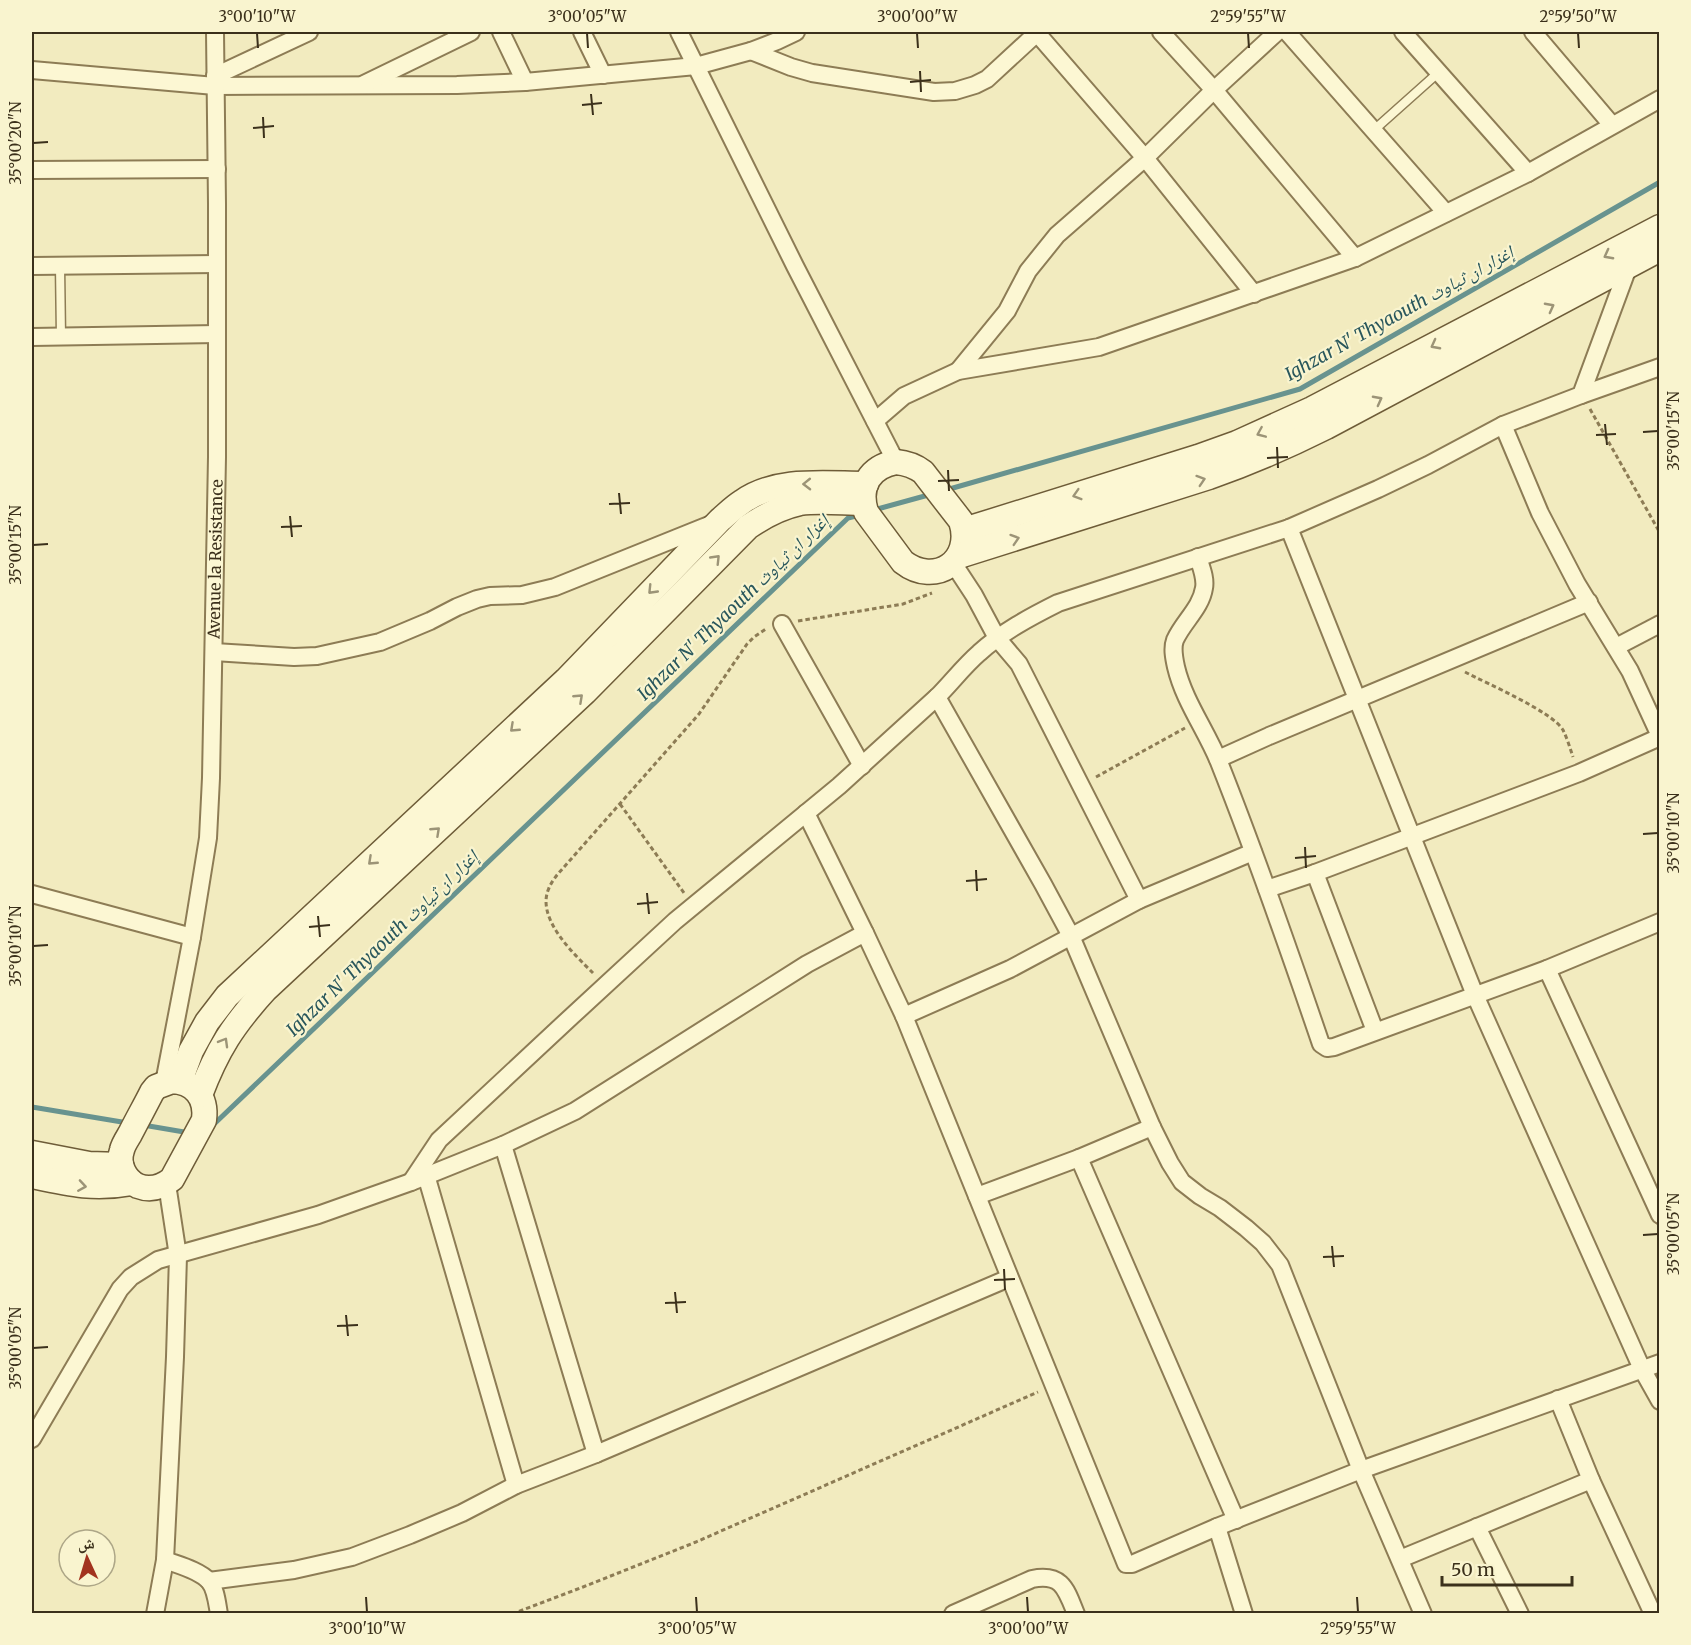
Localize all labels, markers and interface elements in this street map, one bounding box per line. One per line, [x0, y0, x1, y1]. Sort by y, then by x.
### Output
text: 3°00'10"W [219, 7, 297, 26]
text: 3°00'05"W [548, 7, 627, 26]
text: 3°00'00"W [877, 7, 958, 26]
text: 2°59'55"W [1210, 7, 1287, 26]
text: 2°59'50"W [1539, 7, 1618, 26]
text: 35°00'20"N [6, 101, 25, 185]
water label: Ighzar N' Thyaouth إغزار ان ثياوث [1281, 240, 1519, 386]
one-way arrow [1604, 248, 1614, 259]
one-way arrow [1544, 303, 1554, 314]
one-way arrow [1431, 338, 1441, 349]
text: 35°00'15"N [1664, 391, 1683, 471]
one-way arrow [1372, 395, 1383, 407]
one-way arrow [1256, 425, 1267, 437]
one-way arrow [1195, 475, 1206, 487]
one-way arrow [803, 478, 812, 490]
street label: Avenue la Resistance [204, 479, 227, 640]
one-way arrow [1072, 488, 1083, 500]
text: 35°00'15"N [6, 505, 25, 585]
water label: Ighzar N' Thyaouth إغزار ان ثياوث [632, 508, 835, 705]
one-way arrow [1009, 533, 1020, 546]
one-way arrow [708, 555, 719, 566]
one-way arrow [649, 583, 660, 594]
one-way arrow [572, 694, 582, 705]
one-way arrow [511, 721, 521, 732]
text: 35°00'10"N [1664, 792, 1683, 873]
one-way arrow [429, 827, 440, 838]
water label: Ighzar N' Thyaouth إغزار ان ثياوث [281, 844, 484, 1041]
one-way arrow [368, 854, 378, 865]
text: 35°00'10"N [6, 905, 25, 986]
one-way arrow [217, 1038, 229, 1048]
one-way arrow [77, 1179, 86, 1191]
text: 35°00'05"N [1664, 1192, 1683, 1275]
text: 35°00'05"N [6, 1306, 25, 1389]
north arrow [57, 1528, 117, 1588]
text: ش [77, 1532, 95, 1554]
scale bar [1442, 1549, 1572, 1587]
text: 50 m [1451, 1558, 1495, 1581]
text: 3°00'10"W [329, 1619, 407, 1638]
text: 3°00'05"W [658, 1619, 737, 1638]
text: 3°00'00"W [988, 1619, 1069, 1638]
text: 2°59'55"W [1320, 1619, 1397, 1638]

